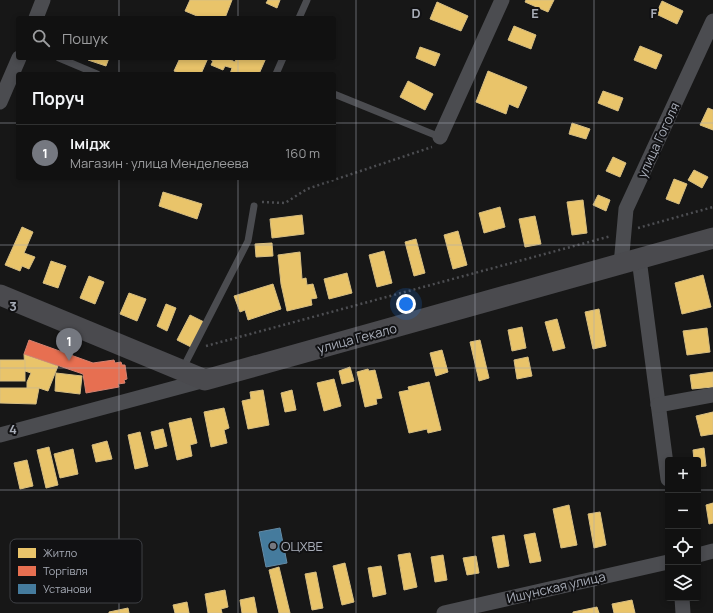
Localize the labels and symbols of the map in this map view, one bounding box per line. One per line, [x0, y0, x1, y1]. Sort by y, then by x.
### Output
text: D [411, 4, 421, 22]
text: E [531, 4, 539, 22]
text: F [651, 4, 658, 22]
street label: улица Гоголя [633, 99, 683, 181]
your location [396, 294, 416, 314]
text: 3 [9, 297, 17, 315]
street label: улица Гекало [315, 319, 399, 357]
pin: 1 [56, 328, 82, 361]
text: 4 [9, 420, 17, 438]
place label: ОЦХВЕ [281, 537, 323, 555]
legend [10, 539, 142, 603]
marker: ОЦХВЕ [268, 541, 278, 551]
text: Житло [43, 545, 78, 560]
text: Торгівля [43, 563, 88, 578]
street label: Ишунская улица [505, 567, 607, 607]
text: Установи [43, 581, 92, 596]

